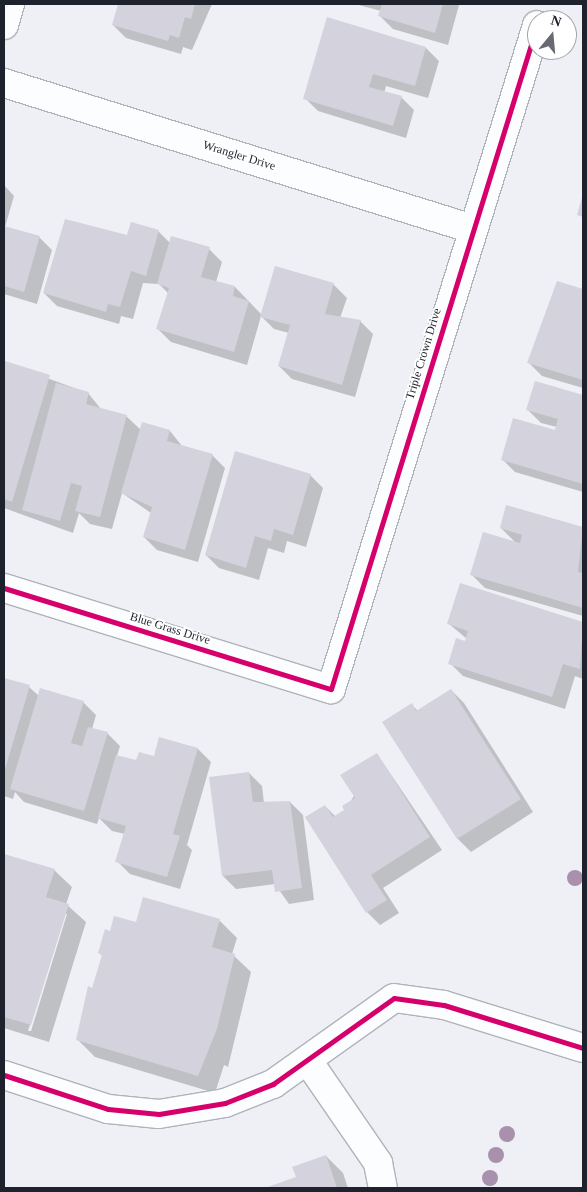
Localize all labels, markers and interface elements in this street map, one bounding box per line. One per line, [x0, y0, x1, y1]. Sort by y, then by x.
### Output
north arrow [527, 10, 577, 60]
text: N [549, 12, 563, 30]
street label: Wrangler Drive [201, 138, 277, 174]
street label: Triple Crown Drive [403, 307, 445, 401]
street label: Blue Grass Drive [128, 610, 212, 648]

